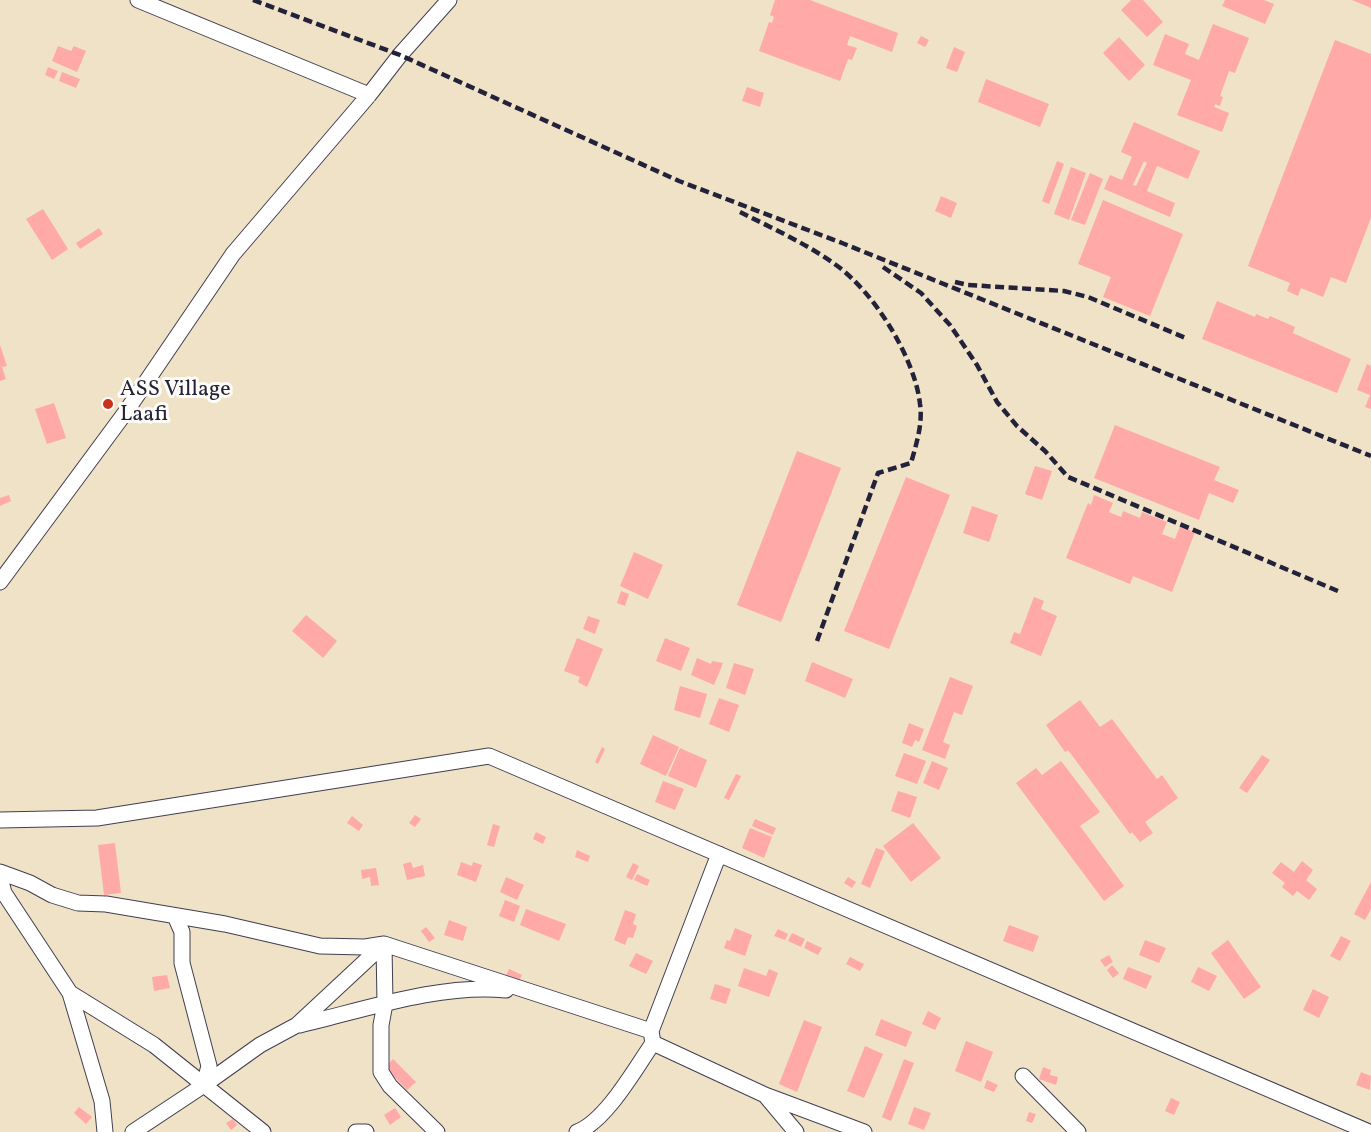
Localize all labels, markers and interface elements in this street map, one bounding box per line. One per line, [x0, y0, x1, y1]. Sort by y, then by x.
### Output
place label: ASS Village Laafi [120, 378, 231, 430]
marker: ASS Village Laafi [101, 397, 115, 411]

